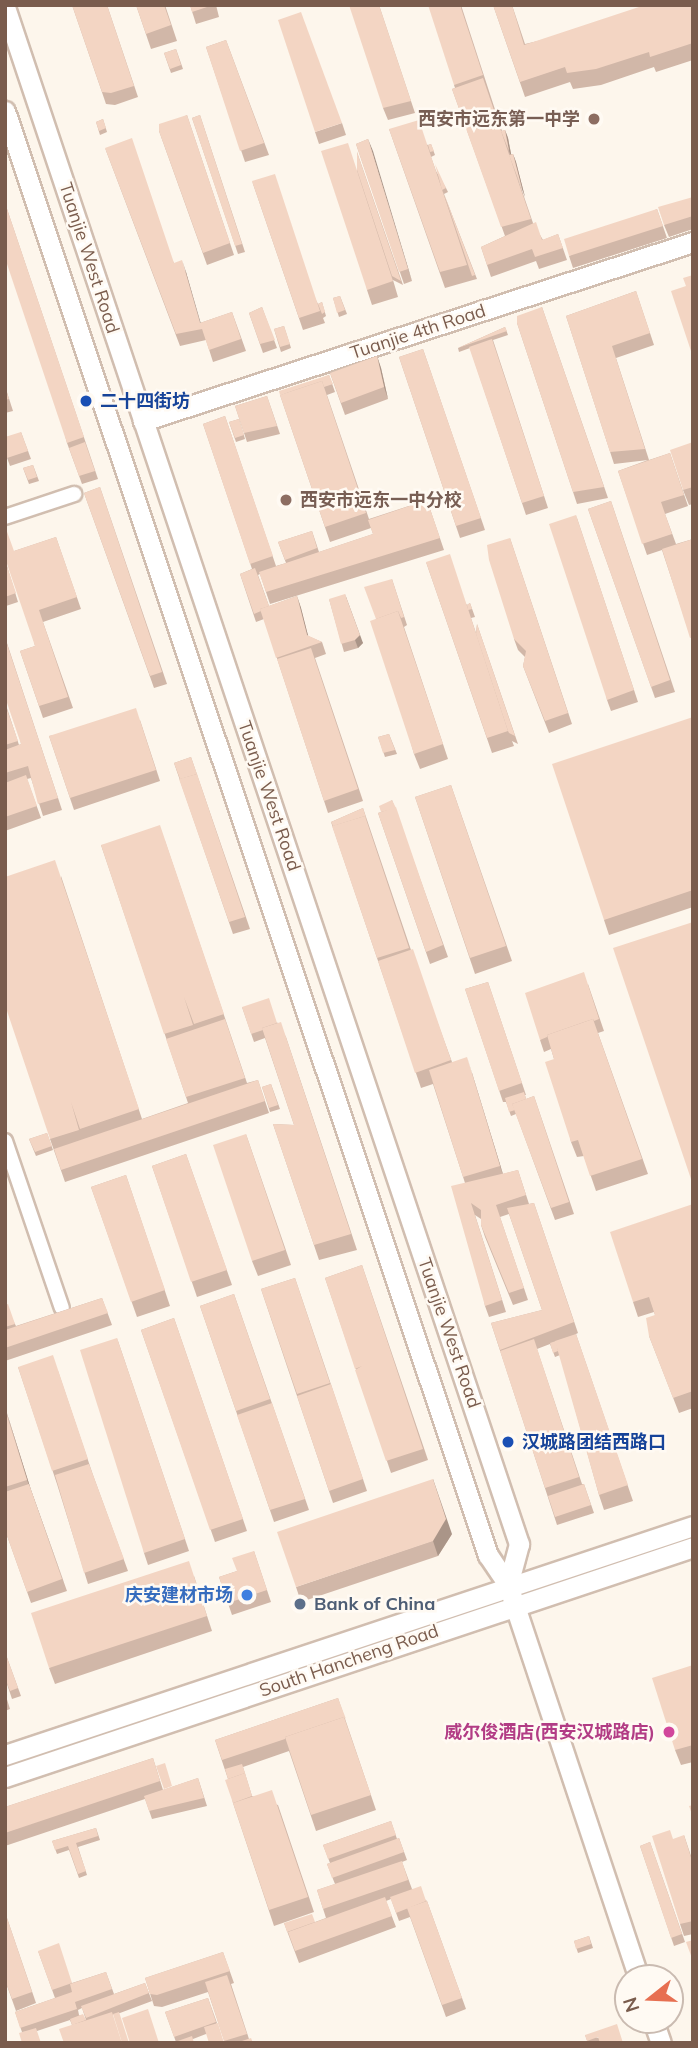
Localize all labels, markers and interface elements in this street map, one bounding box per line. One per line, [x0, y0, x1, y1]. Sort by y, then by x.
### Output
place label: 西安市远东第一中学 [418, 108, 580, 130]
marker: 西安市远东第一中学 [586, 111, 602, 127]
street label: Tuanjie West Road [54, 180, 124, 336]
street label: Tuanjie 4th Road [348, 300, 488, 364]
place label: 二十四街坊 [100, 390, 190, 412]
marker: 二十四街坊 [78, 393, 94, 409]
place label: 西安市远东一中分校 [300, 489, 462, 511]
marker: 西安市远东一中分校 [278, 492, 294, 508]
street label: Tuanjie West Road [233, 718, 305, 874]
street label: Tuanjie West Road [413, 1255, 485, 1411]
place label: 汉城路团结西路口 [522, 1431, 666, 1453]
marker: 汉城路团结西路口 [500, 1434, 516, 1450]
place label: 庆安建材市场 [125, 1584, 233, 1606]
marker: 庆安建材市场 [239, 1587, 255, 1603]
place label: Bank of China [314, 1593, 435, 1615]
marker: Bank of China [292, 1596, 308, 1612]
street label: South Hancheng Road [257, 1620, 441, 1702]
place label: 威尔俊酒店(西安汉城路店) [444, 1721, 655, 1743]
marker: 威尔俊酒店(西安汉城路店) [661, 1724, 677, 1740]
north arrow [614, 1964, 684, 2034]
text: N [617, 1994, 645, 2015]

